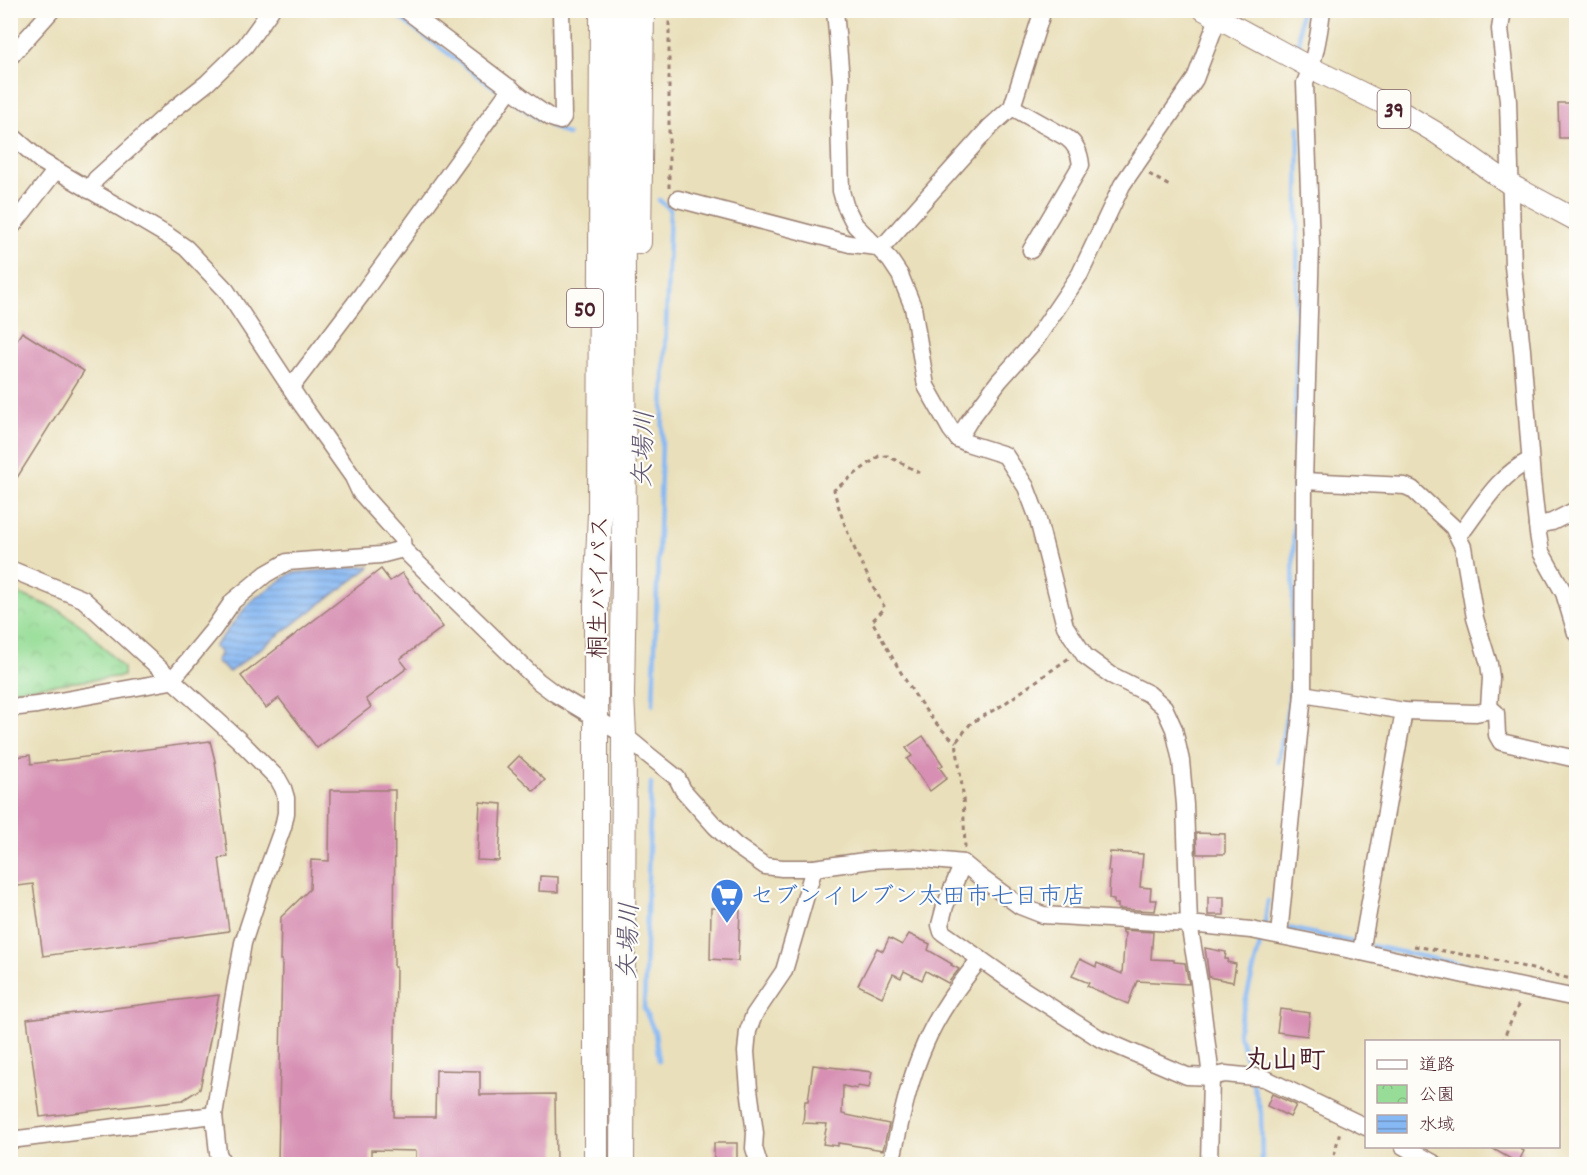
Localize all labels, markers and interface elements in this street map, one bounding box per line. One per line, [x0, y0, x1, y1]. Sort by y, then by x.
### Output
road number: 39 [1378, 90, 1410, 128]
road number: 50 [567, 289, 603, 327]
water label: 矢場川 [626, 409, 665, 489]
street label: 桐生バイパス [583, 515, 619, 659]
supermarket icon: セブンイレブン太田市七日市店 [709, 877, 745, 924]
place label: セブンイレブン太田市七日市店 [750, 881, 1086, 915]
water label: 矢場川 [611, 901, 650, 981]
legend [1365, 1040, 1560, 1148]
district label: 丸山町 [1245, 1043, 1326, 1082]
text: 道路 [1419, 1054, 1455, 1079]
text: 公園 [1419, 1084, 1455, 1109]
text: 水域 [1419, 1114, 1455, 1139]

